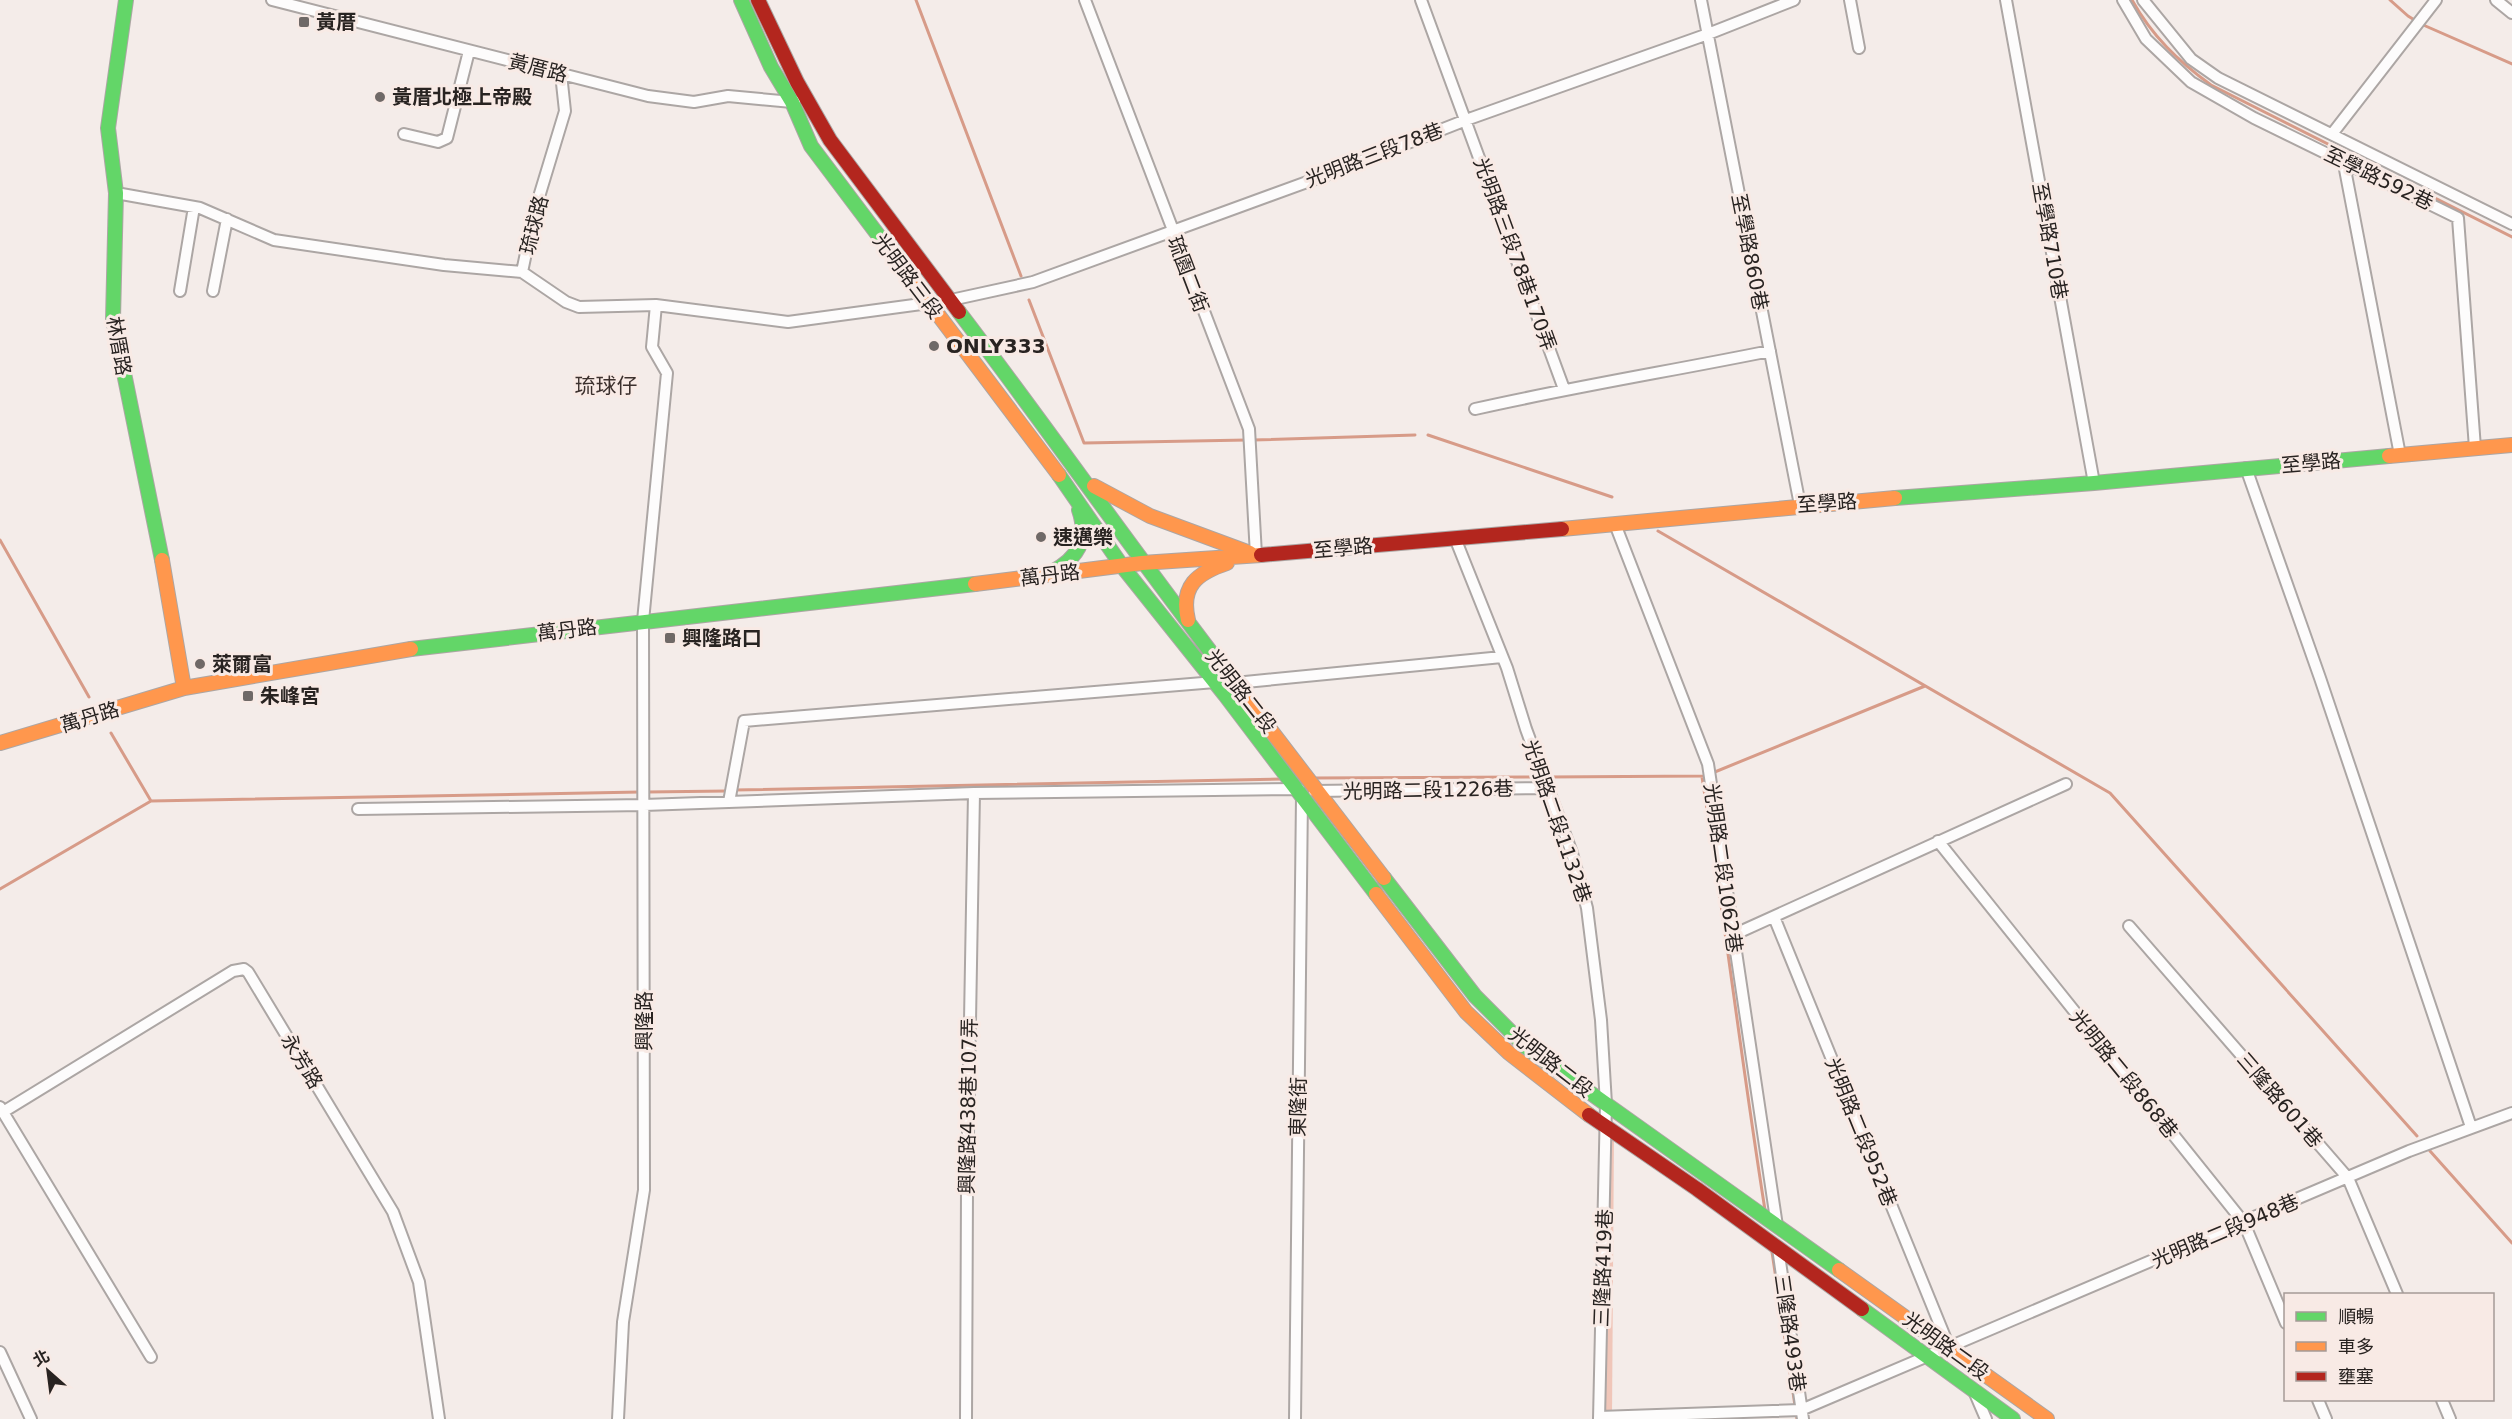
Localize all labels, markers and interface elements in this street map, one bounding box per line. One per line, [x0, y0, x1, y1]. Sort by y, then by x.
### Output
place label: 黃厝 [316, 10, 356, 34]
marker: 黃厝 [297, 15, 311, 29]
street label: 黃厝路 [506, 49, 570, 87]
place label: 黃厝北極上帝殿 [392, 85, 532, 109]
marker: 黃厝北極上帝殿 [373, 90, 387, 104]
street label: 光明路三段78巷 [1302, 118, 1446, 192]
street label: 至學路592巷 [2321, 141, 2437, 215]
street label: 光明路三段78巷170弄 [1469, 154, 1561, 354]
street label: 至學路710巷 [2028, 181, 2072, 301]
street label: 至學路860巷 [1727, 192, 1773, 312]
street label: 琉球路 [515, 193, 553, 257]
street label: 光明路三段 [868, 229, 948, 323]
street label: 琉園二街 [1162, 232, 1214, 316]
street label: 林厝路 [102, 314, 136, 378]
place label: ONLY333 [946, 334, 1046, 358]
marker: ONLY333 [927, 339, 941, 353]
district label: 琉球仔 [575, 374, 638, 398]
street label: 至學路 [2280, 448, 2342, 478]
street label: 至學路 [1796, 489, 1858, 517]
place label: 速邁樂 [1053, 525, 1113, 549]
marker: 速邁樂 [1034, 530, 1048, 544]
street label: 至學路 [1312, 533, 1374, 563]
street label: 萬丹路 [1019, 559, 1081, 591]
street label: 萬丹路 [536, 614, 598, 646]
place label: 興隆路口 [682, 626, 762, 650]
marker: 興隆路口 [663, 631, 677, 645]
street label: 光明路二段 [1201, 644, 1281, 738]
place label: 萊爾富 [212, 652, 272, 676]
marker: 萊爾富 [193, 657, 207, 671]
place label: 朱峰宮 [260, 684, 320, 708]
marker: 朱峰宮 [241, 689, 255, 703]
street label: 萬丹路 [58, 697, 122, 737]
street label: 光明路二段1132巷 [1518, 736, 1596, 906]
street label: 光明路二段1226巷 [1342, 777, 1514, 803]
street label: 光明路二段1062巷 [1699, 782, 1747, 954]
street label: 興隆路 [632, 991, 656, 1051]
street label: 光明路二段868巷 [2065, 1005, 2183, 1143]
street label: 興隆路438巷107弄 [954, 1018, 982, 1194]
street label: 光明路二段 [1504, 1022, 1598, 1102]
street label: 永芳路 [276, 1029, 328, 1093]
street label: 三隆路601巷 [2232, 1048, 2328, 1152]
street label: 光明路二段952巷 [1820, 1054, 1902, 1210]
street label: 東隆街 [1285, 1077, 1311, 1137]
street label: 光明路二段948巷 [2148, 1189, 2302, 1273]
street label: 三隆路419巷 [1589, 1209, 1617, 1327]
street label: 三隆路493巷 [1770, 1273, 1810, 1393]
legend [2284, 1293, 2494, 1401]
text: 順暢 [2338, 1306, 2374, 1327]
street label: 光明路二段 [1898, 1307, 1994, 1385]
text: 車多 [2338, 1336, 2374, 1357]
north arrow [18, 1341, 78, 1401]
text: 北 [30, 1346, 53, 1370]
text: 壅塞 [2338, 1366, 2374, 1387]

